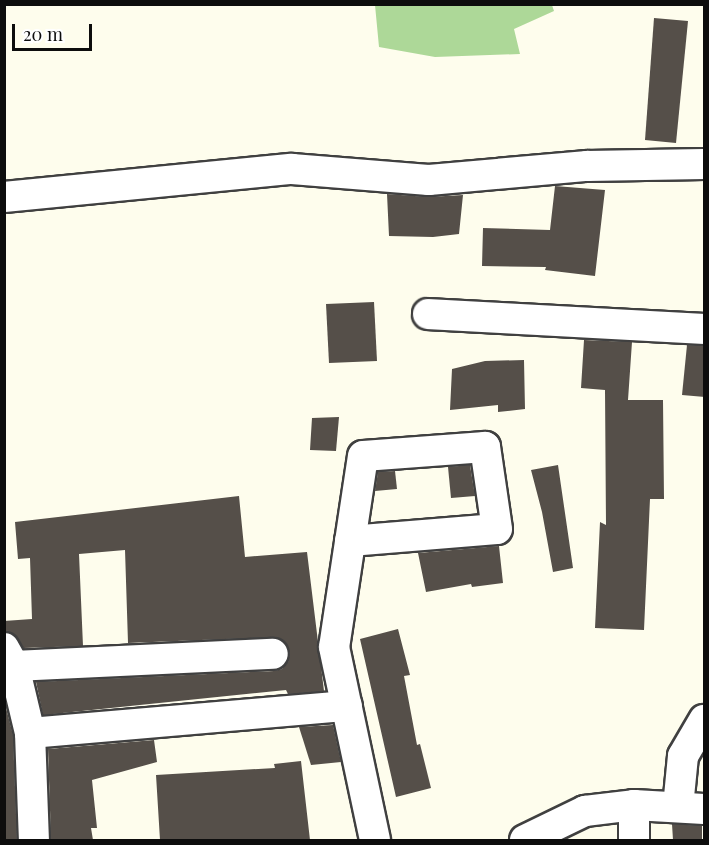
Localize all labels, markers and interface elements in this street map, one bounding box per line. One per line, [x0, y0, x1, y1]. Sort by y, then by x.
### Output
scale bar [15, 12, 94, 50]
text: 20 m [23, 22, 63, 46]

